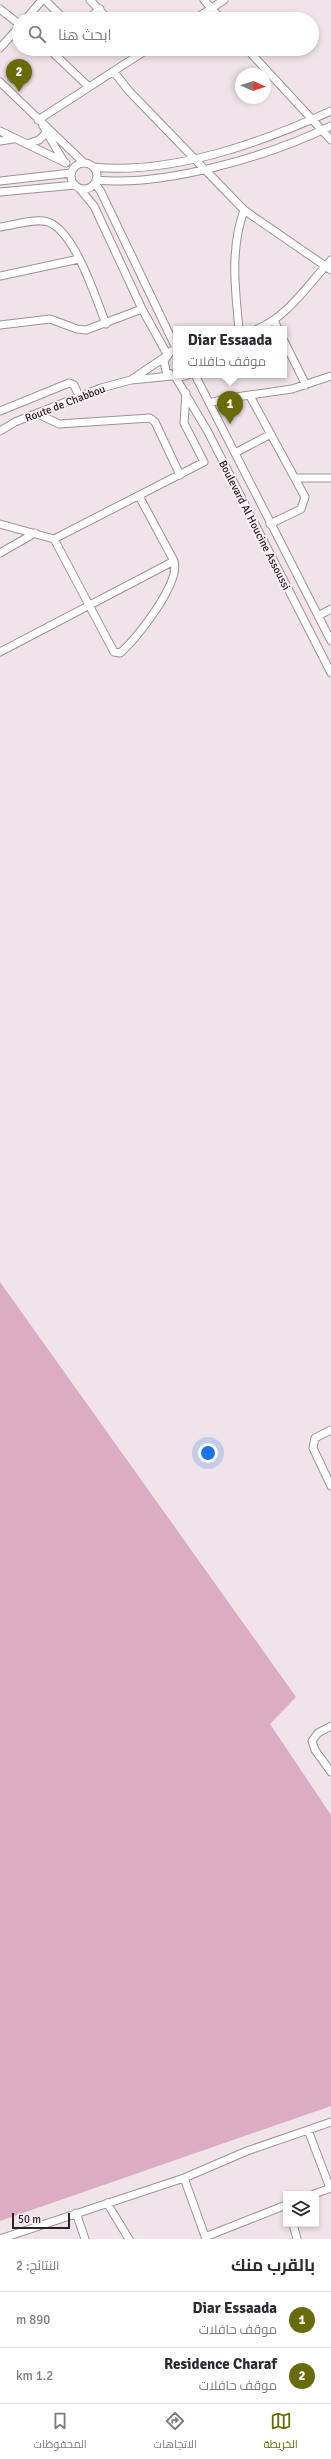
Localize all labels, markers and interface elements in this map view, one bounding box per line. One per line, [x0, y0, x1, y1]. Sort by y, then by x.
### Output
search box [12, 12, 319, 56]
icon: search [26, 23, 48, 45]
text: ابحث هنا [58, 26, 111, 44]
pin: 2 [6, 59, 32, 92]
north arrow [235, 68, 271, 104]
popup [173, 326, 287, 378]
text: Diar Essaada [188, 331, 272, 349]
text: موقف حافلات [188, 354, 266, 370]
street label: Route de Chabbou [23, 382, 107, 425]
pin: 1 [217, 391, 243, 424]
street label: Boulevard Al Houcine Assoussi [216, 458, 293, 592]
your location [198, 1443, 218, 1463]
map controls [283, 2191, 319, 2227]
button: layers [283, 2191, 319, 2227]
scale bar [12, 2211, 70, 2230]
text: 50 m [18, 2213, 41, 2226]
text: بالقرب منك [231, 2255, 315, 2276]
text: النتائج: 2 [16, 2258, 60, 2274]
text: Diar Essaada [193, 2299, 277, 2317]
text: 890 m [16, 2312, 50, 2328]
text: 1 [298, 2312, 306, 2328]
text: موقف حافلات [199, 2322, 277, 2338]
text: Residence Charaf [164, 2355, 277, 2373]
text: 1.2 km [16, 2368, 53, 2384]
text: 2 [298, 2368, 306, 2384]
text: موقف حافلات [199, 2378, 277, 2394]
tab: المحفوظات [33, 2410, 87, 2454]
tab: الاتجاهات [153, 2410, 197, 2454]
tab: الخريطة [263, 2410, 298, 2454]

